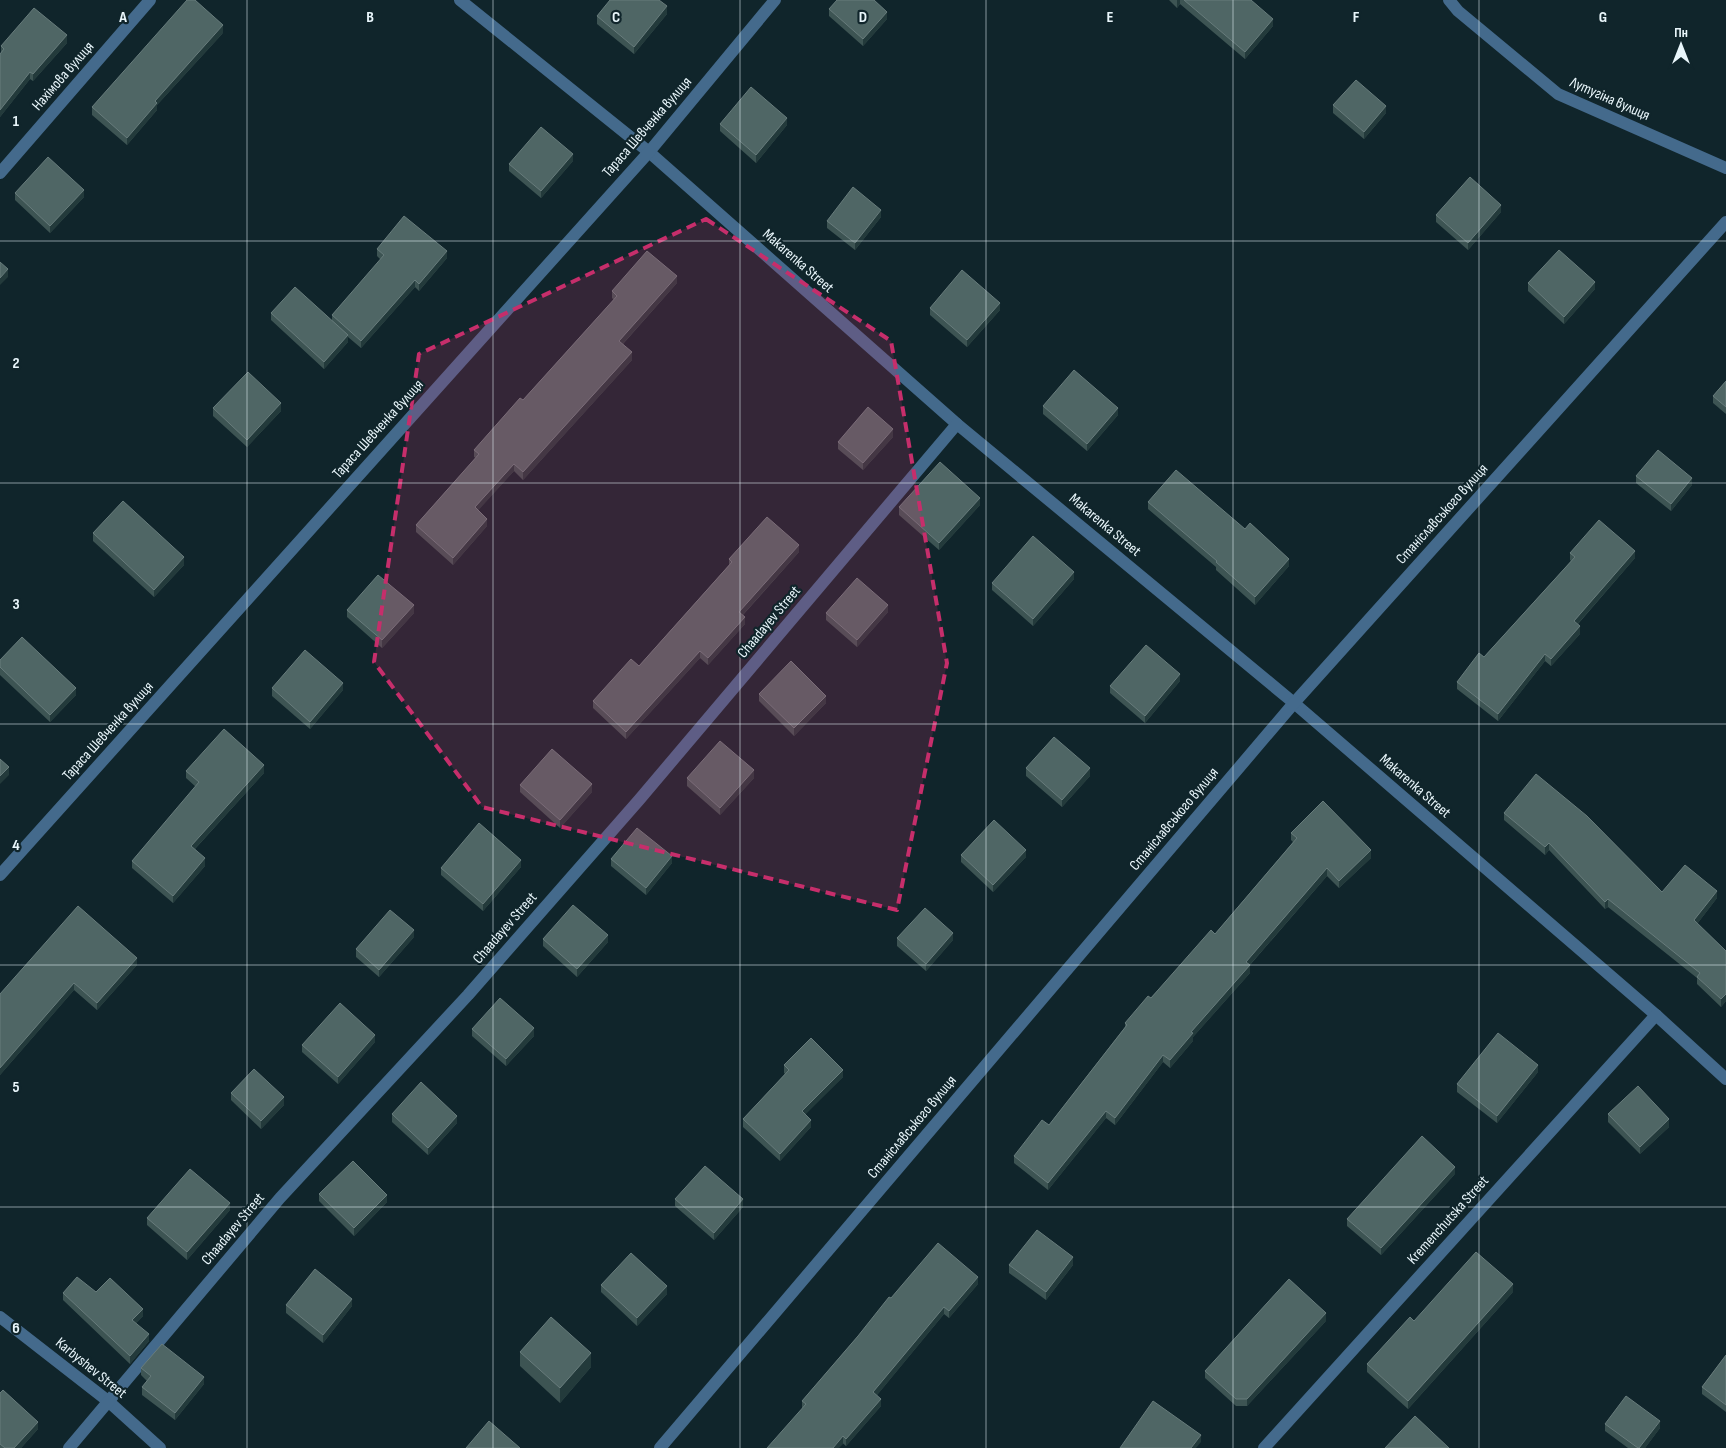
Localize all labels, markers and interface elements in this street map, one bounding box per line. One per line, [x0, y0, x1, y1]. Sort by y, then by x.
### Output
text: A [118, 8, 127, 27]
text: B [366, 8, 374, 27]
text: C [612, 8, 620, 27]
text: D [859, 8, 867, 27]
text: E [1107, 8, 1114, 27]
text: F [1353, 8, 1360, 27]
text: G [1599, 8, 1607, 27]
north arrow [1656, 20, 1706, 70]
text: Пн [1674, 24, 1688, 41]
street label: Нахімова вулиця [28, 37, 98, 114]
street label: Тараса Шевченка вулиця [598, 73, 696, 181]
street label: Лутугіна вулиця [1566, 73, 1653, 125]
text: 1 [13, 112, 20, 131]
street label: Makarenka Street [758, 225, 838, 297]
text: 2 [12, 354, 20, 373]
street label: Тараса Шевченка вулиця [328, 375, 428, 483]
street label: Станіславського вулиця [1392, 460, 1492, 568]
street label: Makarenka Street [1065, 489, 1145, 561]
street label: Chaadayev Street [733, 582, 805, 662]
text: 3 [12, 595, 20, 614]
street label: Тараса Шевченка вулиця [58, 677, 158, 785]
street label: Makarenka Street [1375, 750, 1455, 822]
street label: Станіславського вулиця [1125, 764, 1223, 874]
text: 4 [12, 836, 20, 855]
street label: Chaadayev Street [469, 888, 542, 968]
street label: Станіславського вулиця [863, 1072, 961, 1182]
text: 5 [12, 1078, 20, 1097]
street label: Kremenchutska Street [1403, 1171, 1493, 1268]
street label: Chaadayev Street [197, 1189, 269, 1269]
text: 6 [12, 1319, 20, 1338]
street label: Karbyshev Street [52, 1333, 131, 1403]

